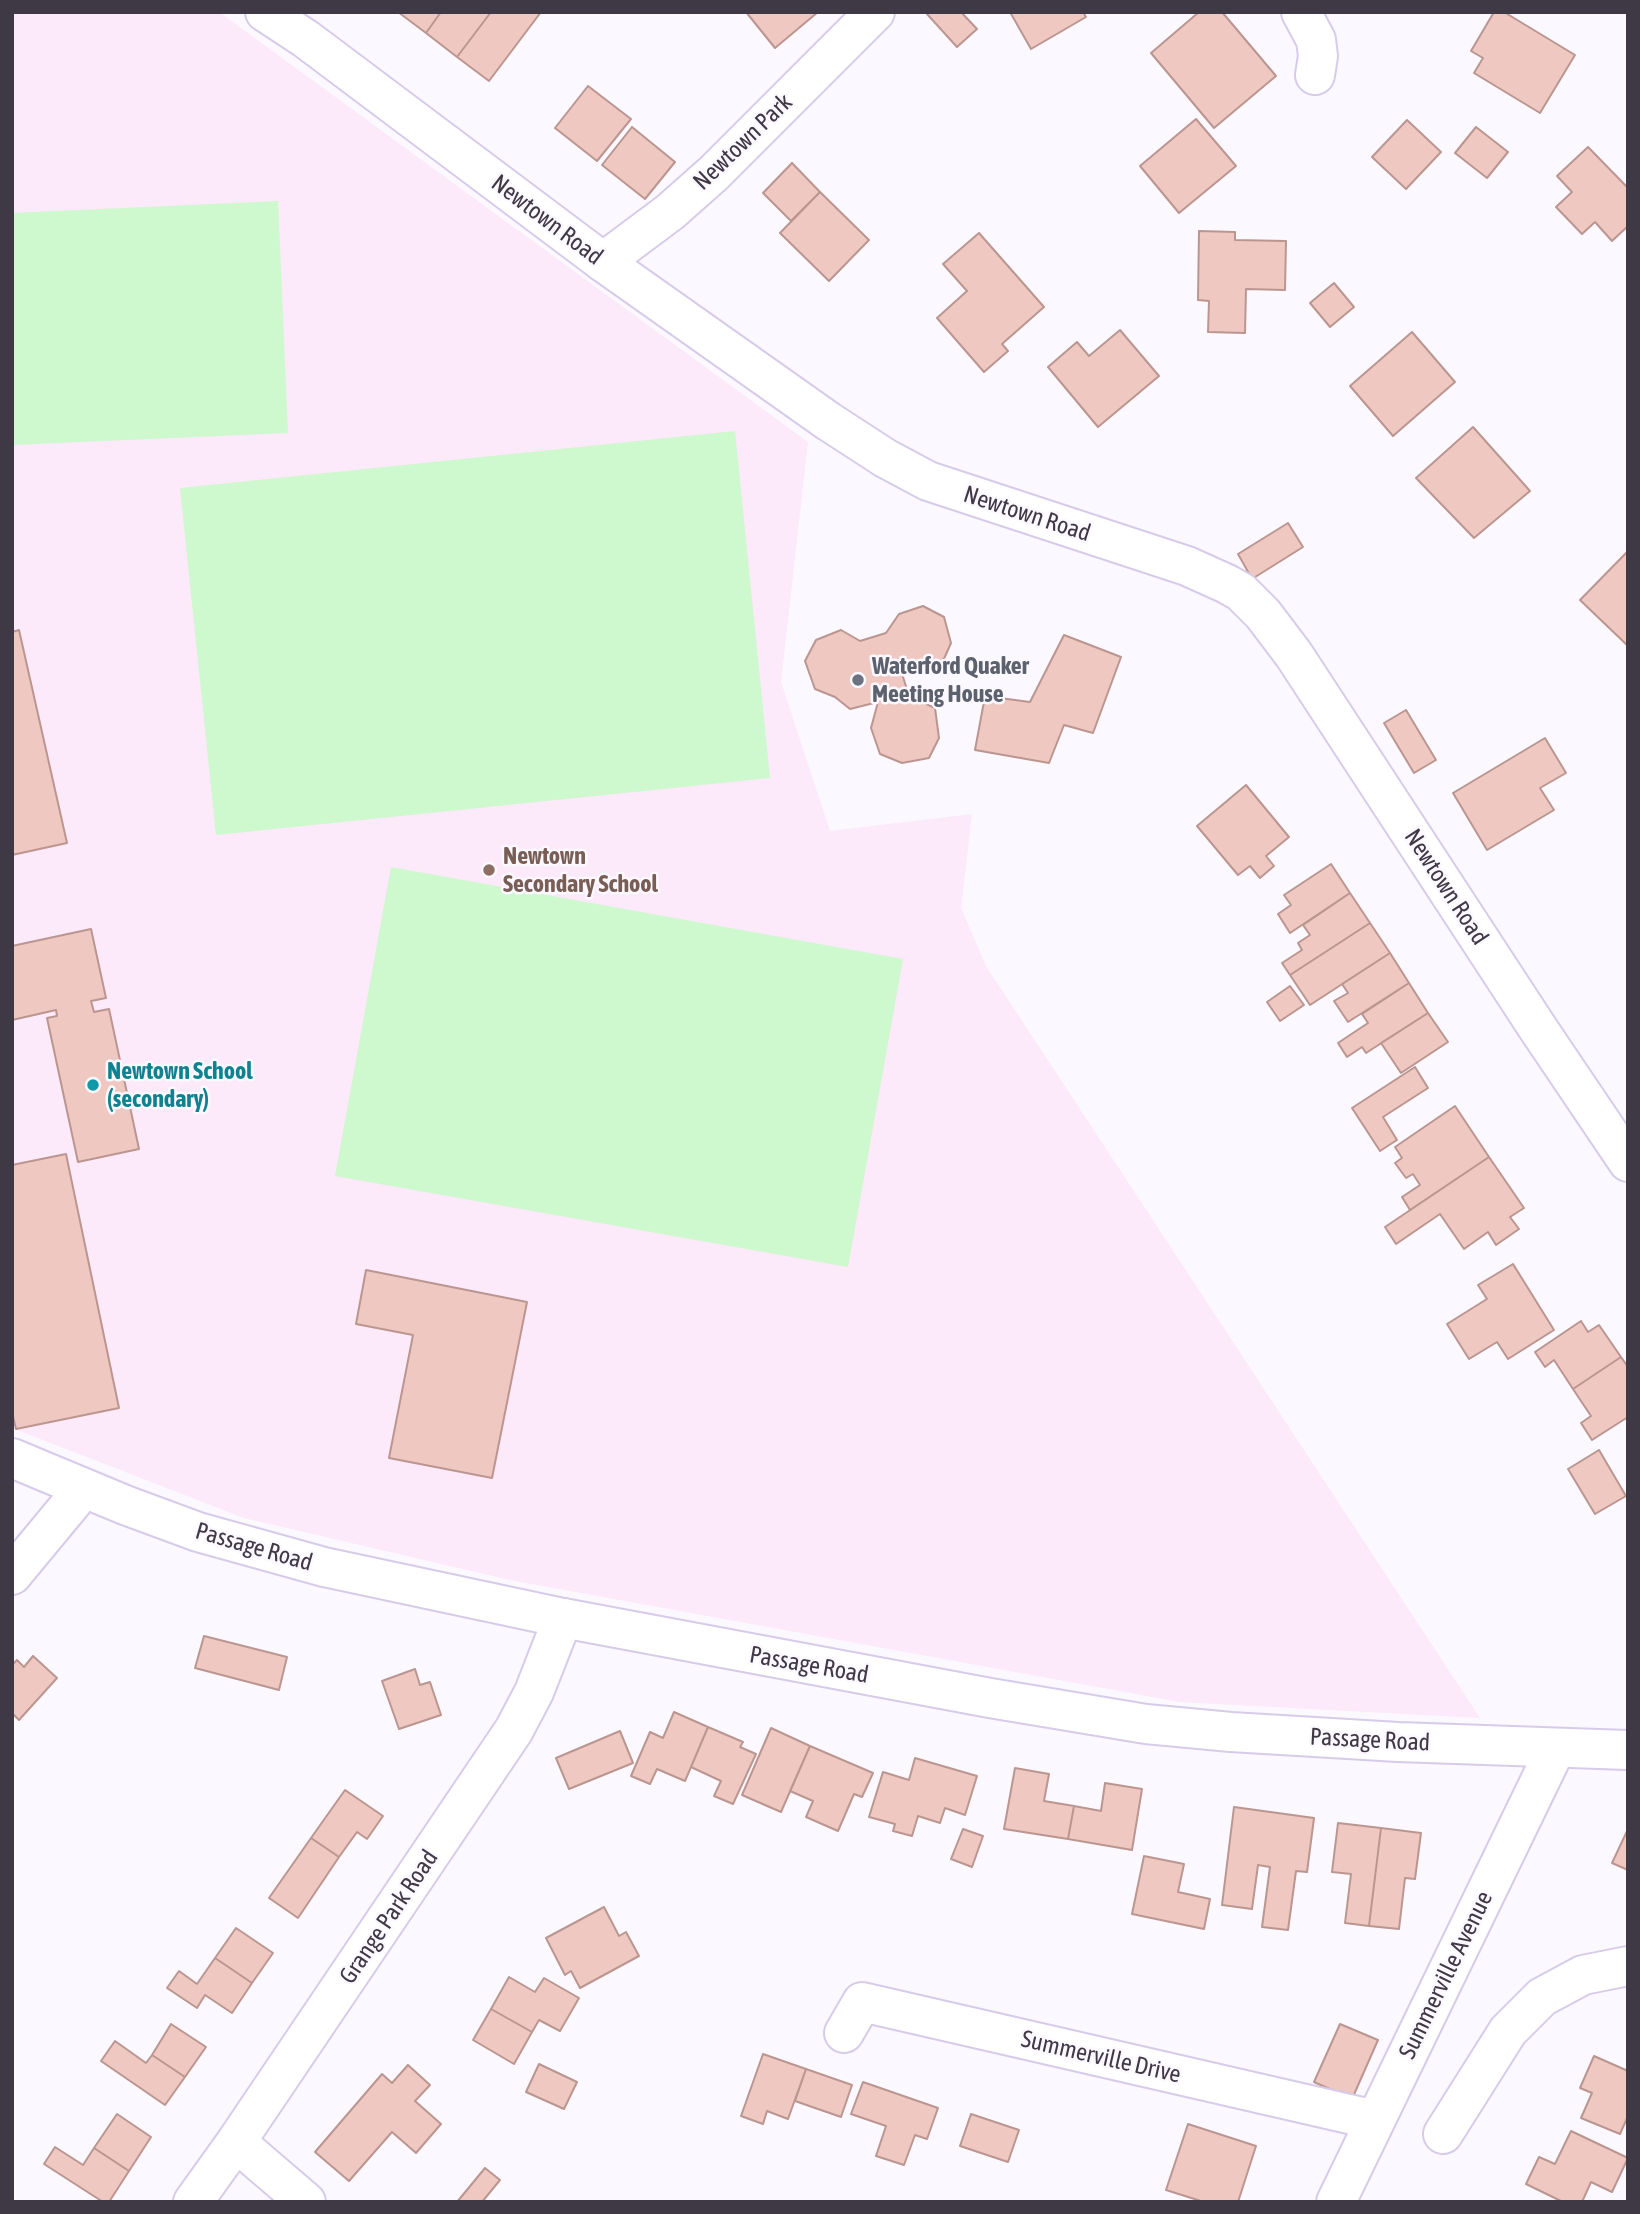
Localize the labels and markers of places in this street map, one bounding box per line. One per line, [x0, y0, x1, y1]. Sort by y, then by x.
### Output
place label: Waterford Quaker Meeting House [872, 652, 1029, 708]
marker: Waterford Quaker Meeting House [850, 672, 866, 688]
place label: Newtown Secondary School [503, 842, 658, 898]
marker: Newtown Secondary School [481, 862, 497, 878]
place label: Newtown School (secondary) [107, 1057, 253, 1113]
marker: Newtown School (secondary) [85, 1077, 101, 1093]

